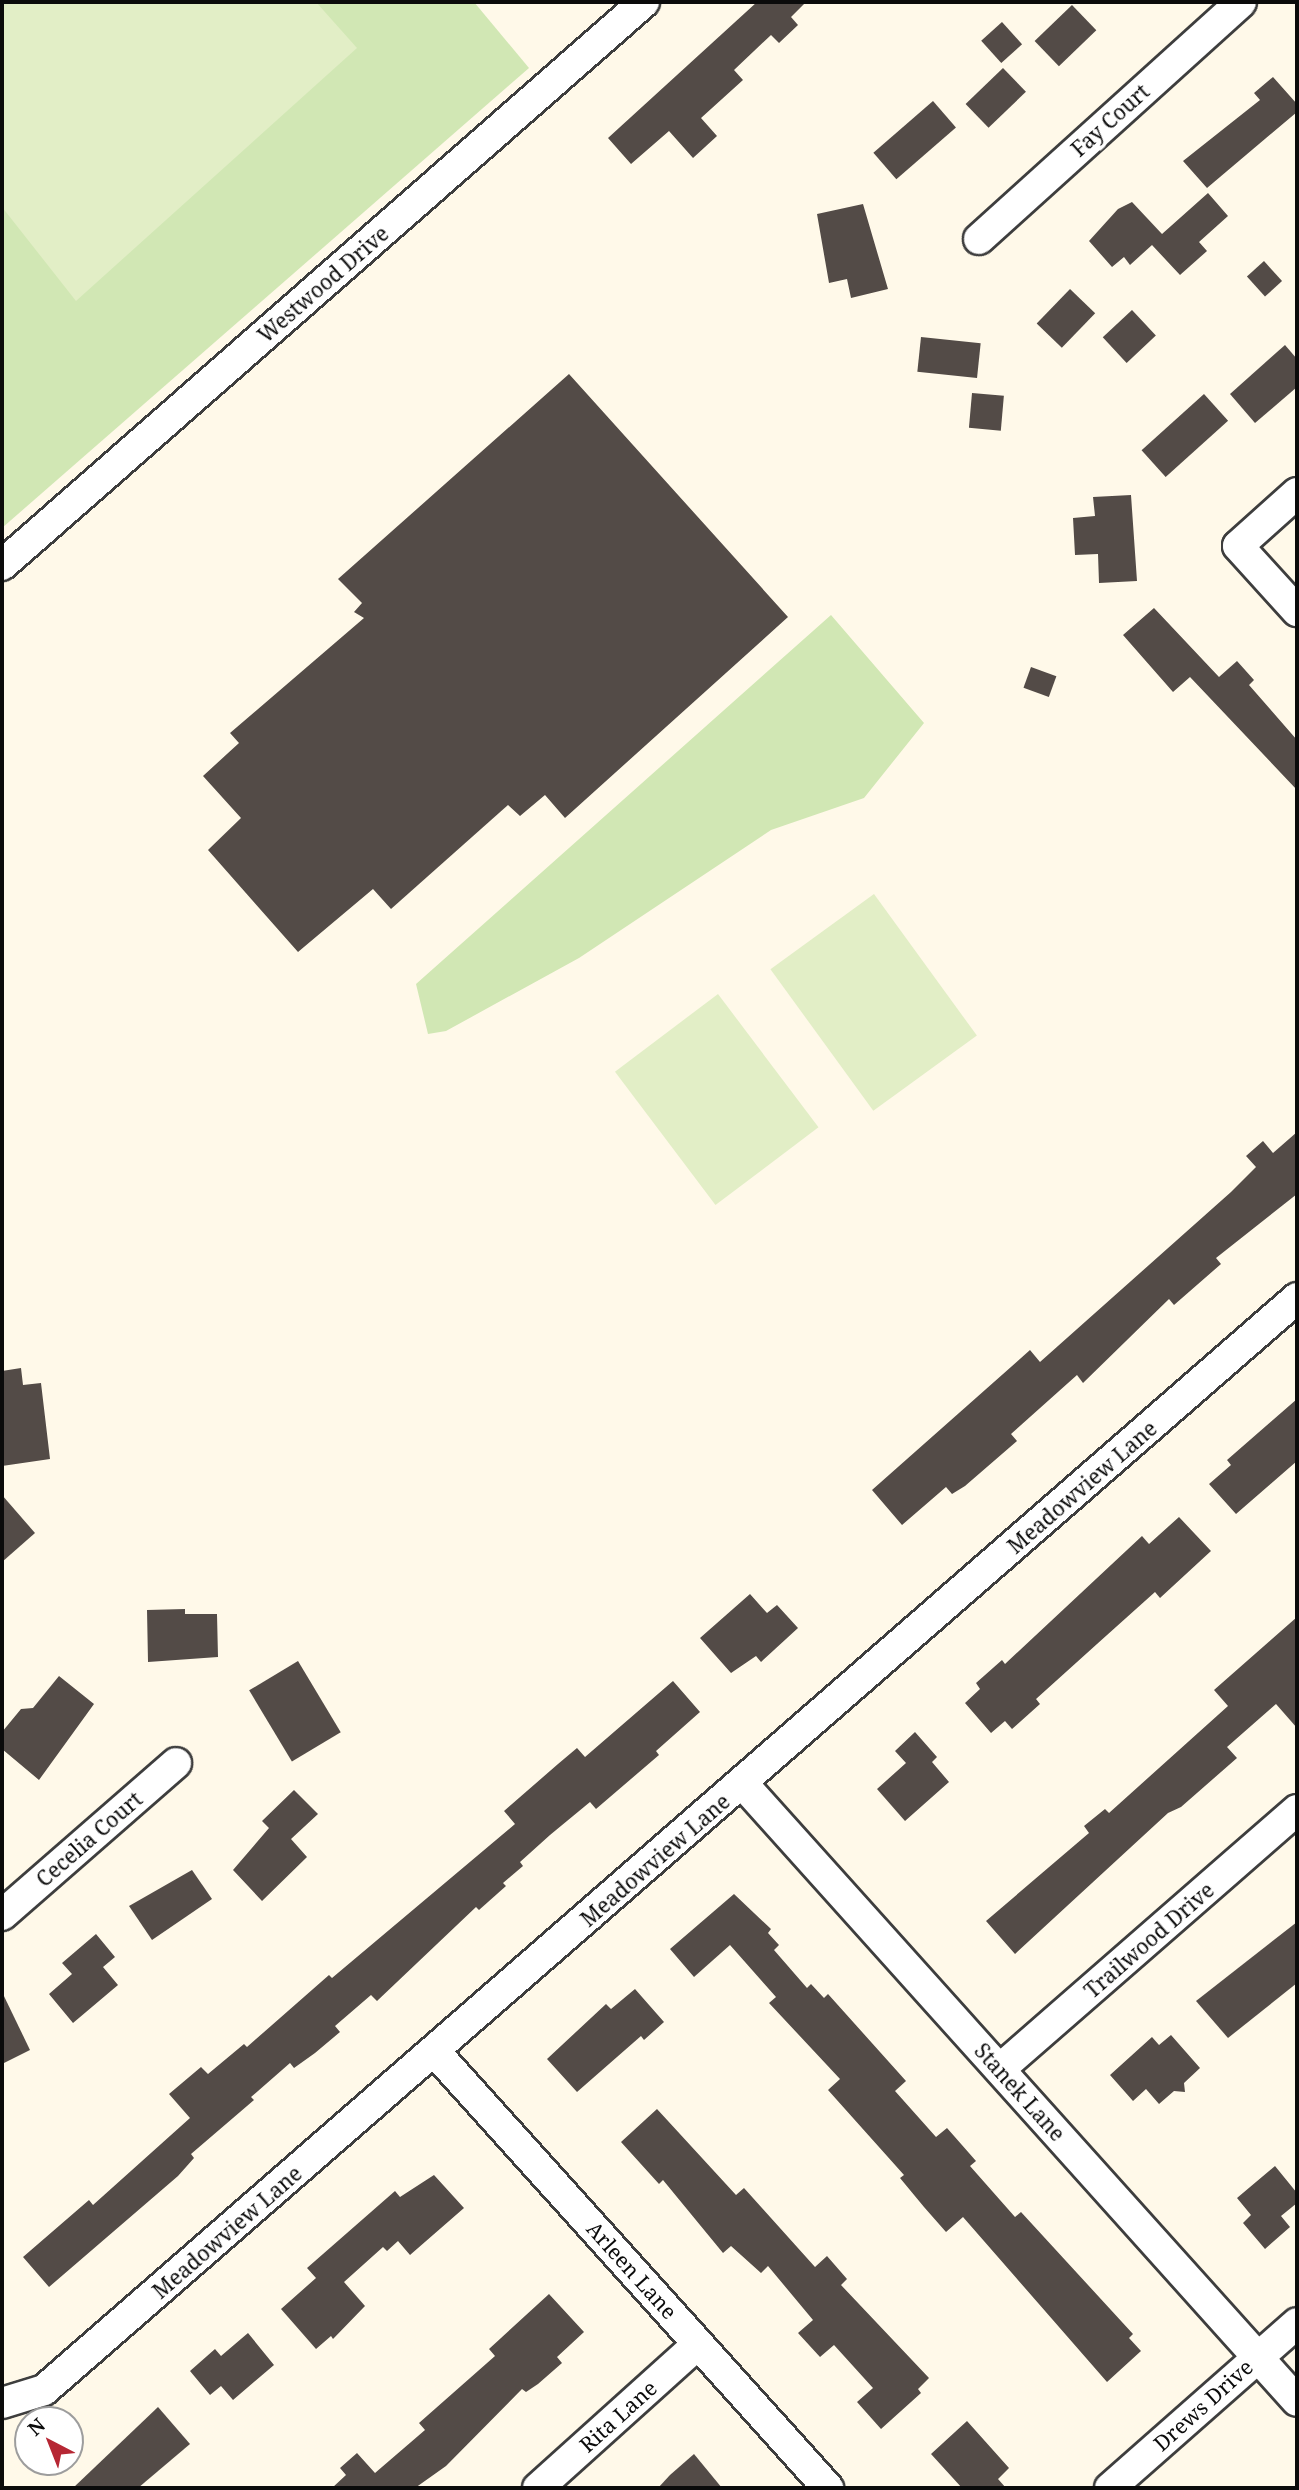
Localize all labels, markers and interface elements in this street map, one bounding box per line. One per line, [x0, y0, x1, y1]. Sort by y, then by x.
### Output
street label: Fay Court [1066, 79, 1154, 161]
street label: Westwood Drive [253, 220, 393, 348]
street label: Meadowview Lane [1002, 1415, 1162, 1559]
street label: Cecelia Court [31, 1786, 147, 1892]
street label: Meadowview Lane [575, 1788, 735, 1932]
street label: Trailwood Drive [1079, 1877, 1219, 2003]
street label: Stanek Lane [970, 2038, 1070, 2146]
street label: Meadowview Lane [147, 2160, 307, 2304]
street label: Arleen Lane [582, 2216, 682, 2324]
street label: Drews Drive [1148, 2354, 1258, 2456]
street label: Rita Lane [574, 2375, 662, 2457]
north arrow [14, 2406, 84, 2476]
text: N [22, 2412, 51, 2442]

